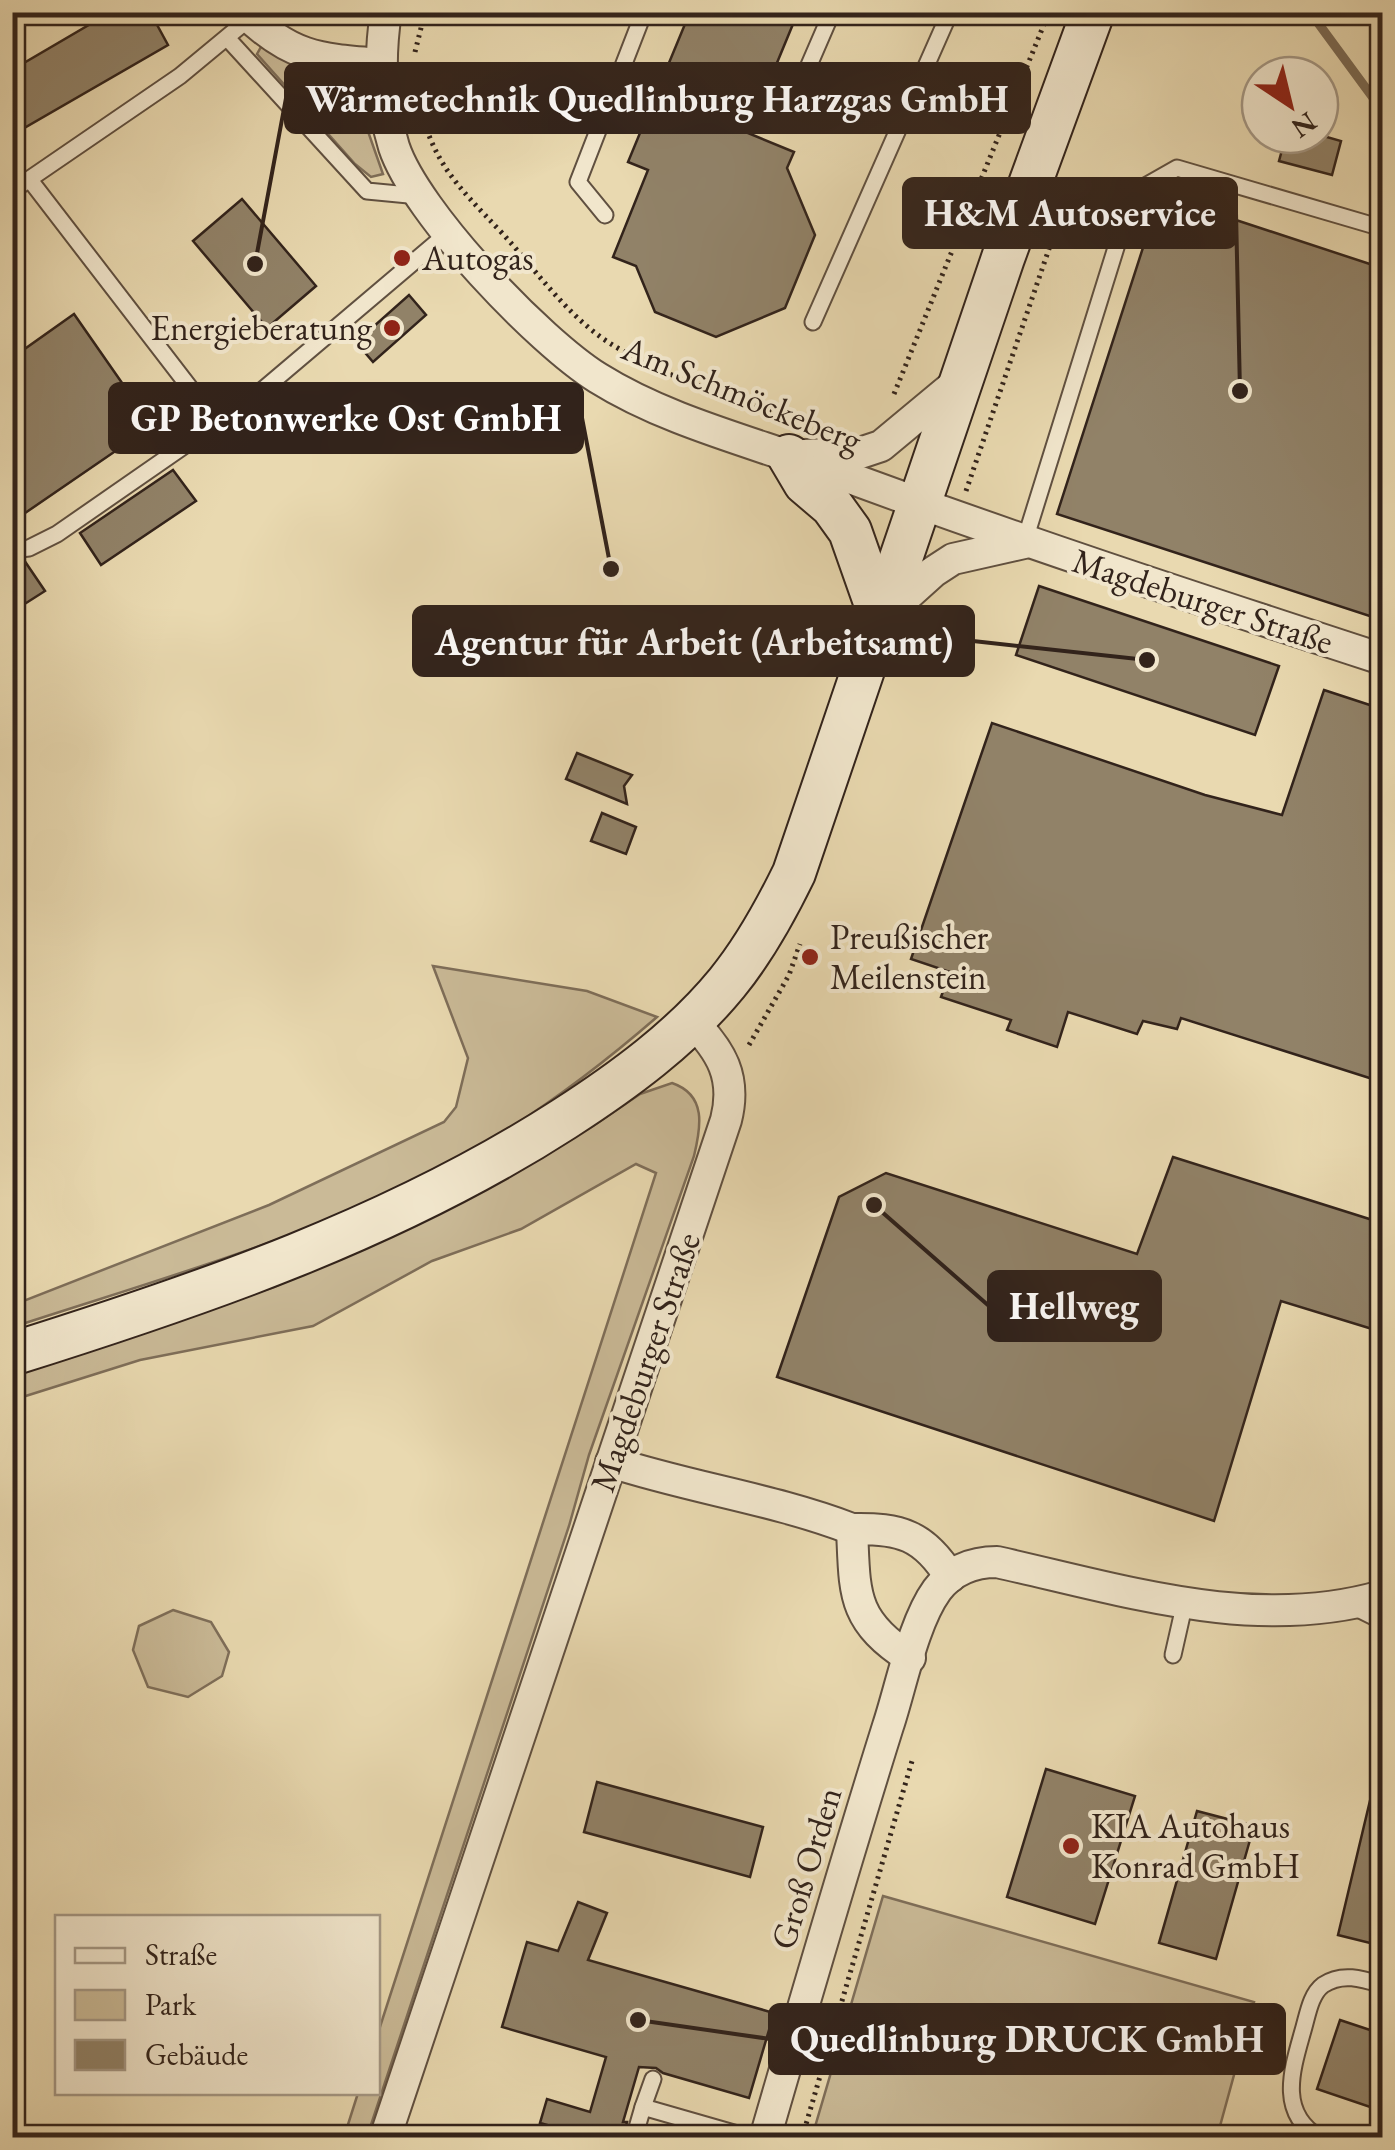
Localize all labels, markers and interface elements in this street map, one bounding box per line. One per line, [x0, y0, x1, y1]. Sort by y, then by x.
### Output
north arrow [1240, 55, 1340, 155]
callout: Wärmetechnik Quedlinburg Harzgas GmbH [286, 64, 1029, 132]
text: Wärmetechnik Quedlinburg Harzgas GmbH [305, 74, 1009, 123]
text: N [1284, 104, 1324, 147]
callout: H&M Autoservice [904, 179, 1236, 247]
text: H&M Autoservice [924, 188, 1216, 237]
place label: Autogas [421, 235, 533, 280]
marker: Autogas [391, 247, 413, 269]
place label: Energieberatung [151, 305, 373, 350]
marker: Energieberatung [381, 317, 403, 339]
street label: Am Schmöckeberg [615, 325, 869, 462]
callout: GP Betonwerke Ost GmbH [110, 384, 582, 452]
text: GP Betonwerke Ost GmbH [130, 393, 562, 442]
street label: Magdeburger Straße [1067, 537, 1339, 664]
callout: Agentur für Arbeit (Arbeitsamt) [414, 607, 973, 675]
text: Agentur für Arbeit (Arbeitsamt) [434, 617, 953, 666]
place label: Preußischer Meilenstein [830, 914, 989, 999]
marker: Preußischer Meilenstein [799, 946, 821, 968]
street label: Magdeburger Straße [579, 1226, 710, 1497]
callout: Hellweg [989, 1272, 1160, 1340]
text: Hellweg [1009, 1281, 1140, 1330]
street label: Groß Orden [760, 1781, 852, 1954]
place label: KIA Autohaus Konrad GmbH [1091, 1803, 1300, 1888]
marker: KIA Autohaus Konrad GmbH [1060, 1835, 1082, 1857]
legend [55, 1915, 380, 2095]
text: Straße [145, 1935, 217, 1974]
text: Park [145, 1985, 197, 2024]
callout: Quedlinburg DRUCK GmbH [770, 2005, 1284, 2073]
text: Quedlinburg DRUCK GmbH [790, 2014, 1264, 2063]
text: Gebäude [145, 2035, 248, 2074]

